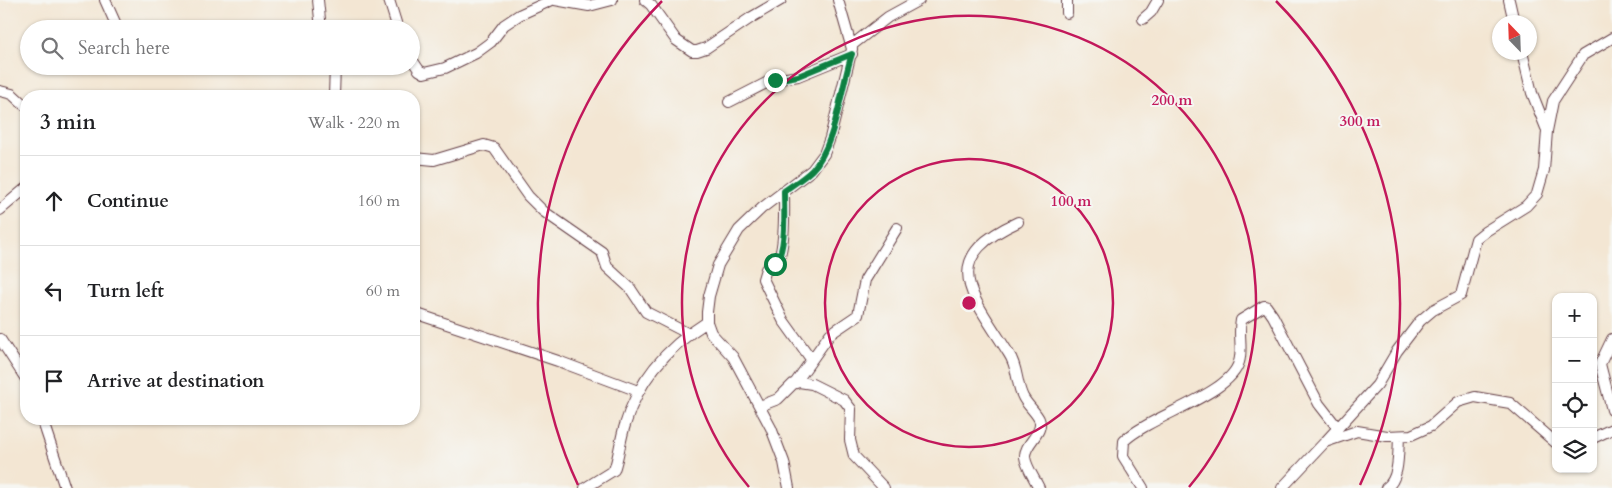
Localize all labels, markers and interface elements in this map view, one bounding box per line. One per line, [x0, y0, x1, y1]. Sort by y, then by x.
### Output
north arrow [1492, 15, 1537, 60]
search box [20, 20, 420, 75]
icon: search [38, 34, 66, 62]
text: Search here [78, 35, 170, 61]
route end [764, 69, 787, 92]
text: 200 m [1152, 90, 1193, 110]
text: 3 min [40, 108, 96, 137]
text: 300 m [1340, 111, 1381, 131]
text: Walk · 220 m [308, 112, 400, 134]
icon: ahead [40, 187, 68, 215]
text: Continue [87, 188, 169, 214]
text: 160 m [358, 190, 400, 212]
text: 100 m [1051, 191, 1092, 211]
route start [764, 253, 787, 276]
icon: left [40, 277, 68, 305]
text: Turn left [87, 278, 164, 304]
text: 60 m [366, 280, 400, 302]
map controls [1552, 293, 1597, 473]
button: + [1552, 293, 1597, 338]
centre of rings [960, 294, 978, 312]
button: − [1552, 338, 1597, 383]
icon: arrive [40, 367, 68, 395]
text: Arrive at destination [87, 368, 264, 394]
button: locate [1552, 383, 1597, 428]
button: layers [1552, 428, 1597, 473]

